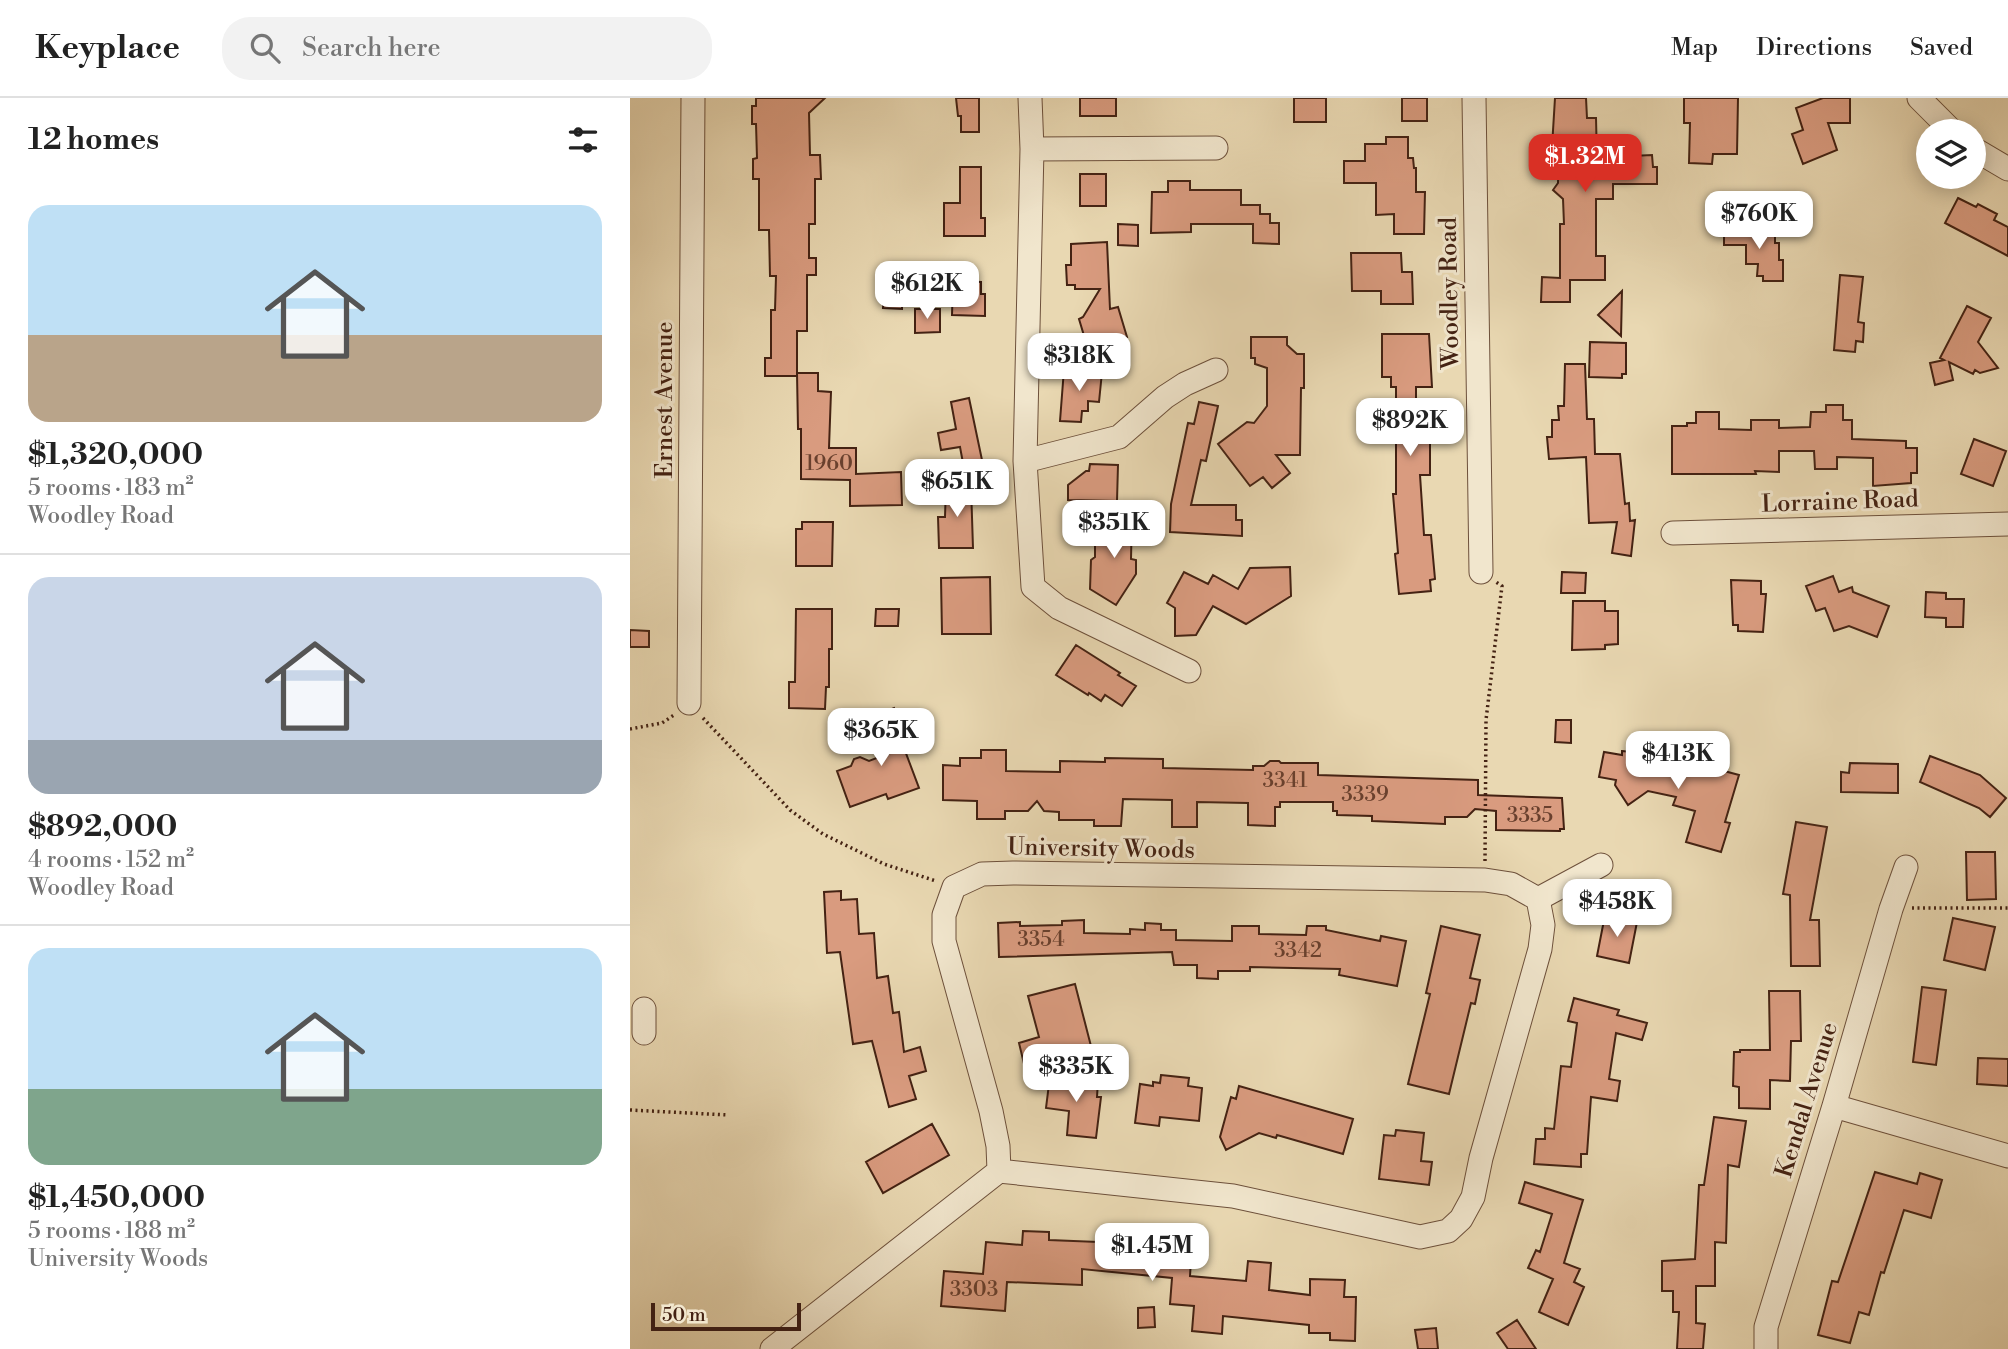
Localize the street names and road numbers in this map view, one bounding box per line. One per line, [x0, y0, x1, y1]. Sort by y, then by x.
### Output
street label: Woodley Road [1434, 216, 1466, 370]
street label: Ernest Avenue [650, 321, 680, 479]
street label: Lorraine Road [1761, 484, 1920, 520]
street label: University Woods [1007, 832, 1195, 866]
street label: Kendal Avenue [1769, 1019, 1845, 1181]

